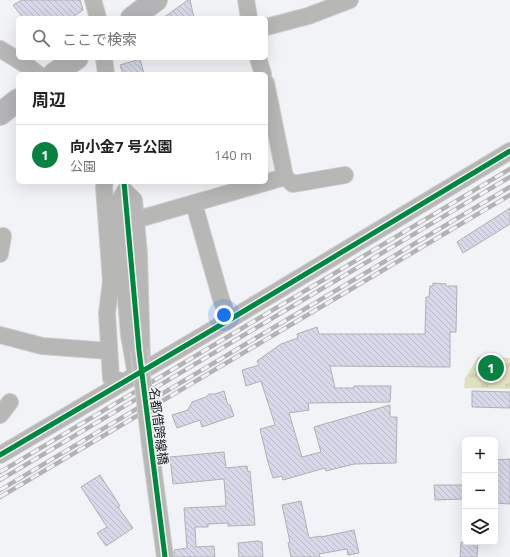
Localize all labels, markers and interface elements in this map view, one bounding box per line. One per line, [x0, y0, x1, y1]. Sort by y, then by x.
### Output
search box [16, 16, 268, 60]
icon: search [30, 27, 52, 49]
text: ここで検索 [62, 29, 137, 49]
text: 周辺 [32, 88, 66, 111]
text: 向小金7 号公園 [70, 136, 172, 156]
text: 1 [41, 146, 49, 164]
text: 140 m [214, 146, 252, 164]
text: 公園 [70, 157, 96, 175]
your location [214, 305, 234, 325]
pin: 1 [478, 353, 504, 383]
street label: 名都借跨線橋 [145, 386, 173, 466]
map controls [462, 437, 498, 545]
button: + [462, 437, 498, 473]
button: − [462, 473, 498, 509]
button: layers [462, 509, 498, 545]

